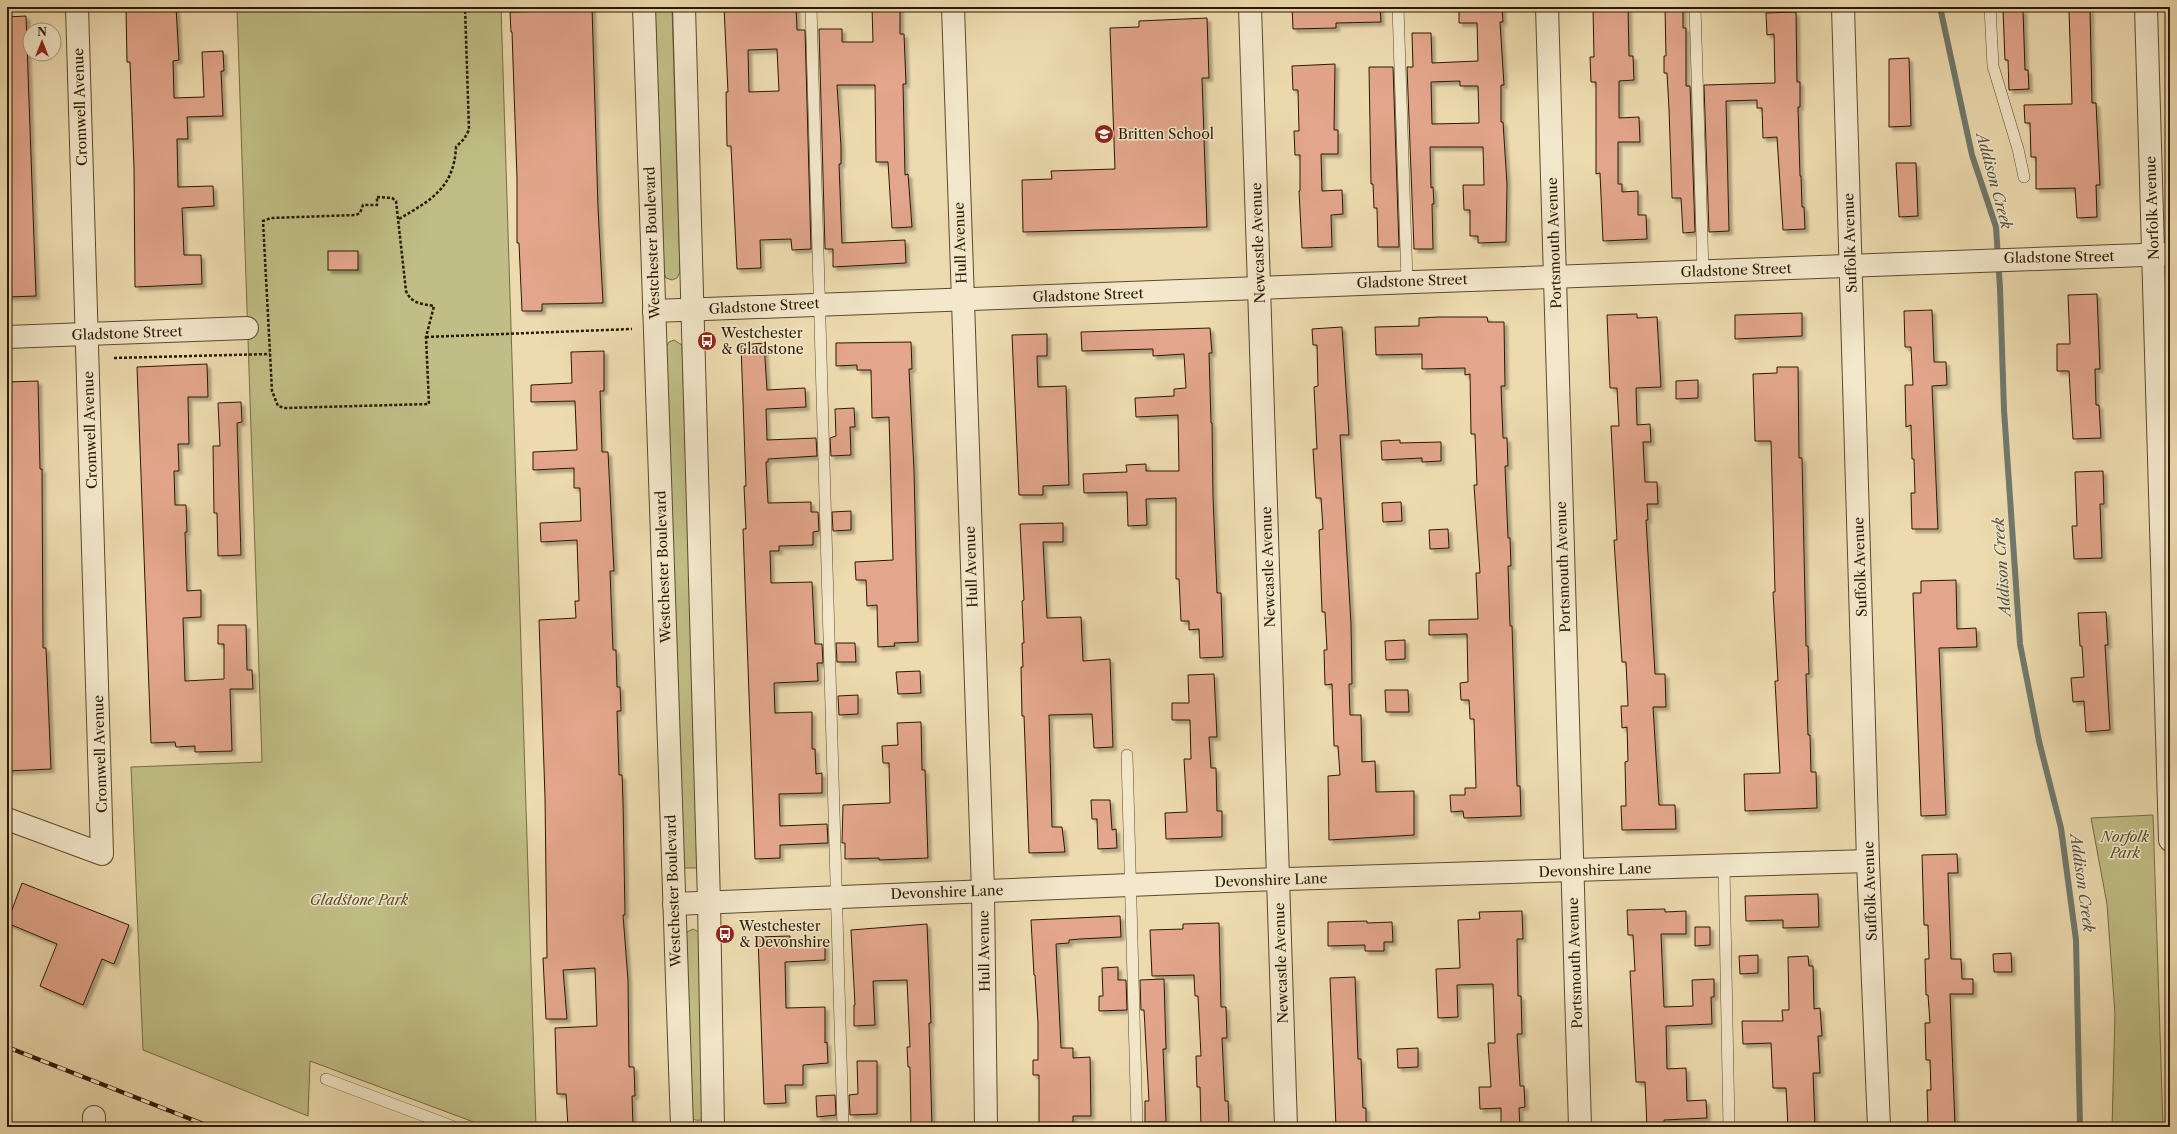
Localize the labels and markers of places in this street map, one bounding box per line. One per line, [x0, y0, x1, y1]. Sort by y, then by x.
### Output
school or university icon: Britten School [1093, 123, 1115, 145]
place label: Britten School [1118, 125, 1214, 143]
place label: Westchester & Gladstone [720, 324, 804, 358]
bus stop icon: Westchester & Gladstone [696, 330, 718, 352]
place label: Westchester & Devonshire [738, 917, 830, 951]
bus stop icon: Westchester & Devonshire [714, 923, 736, 945]

